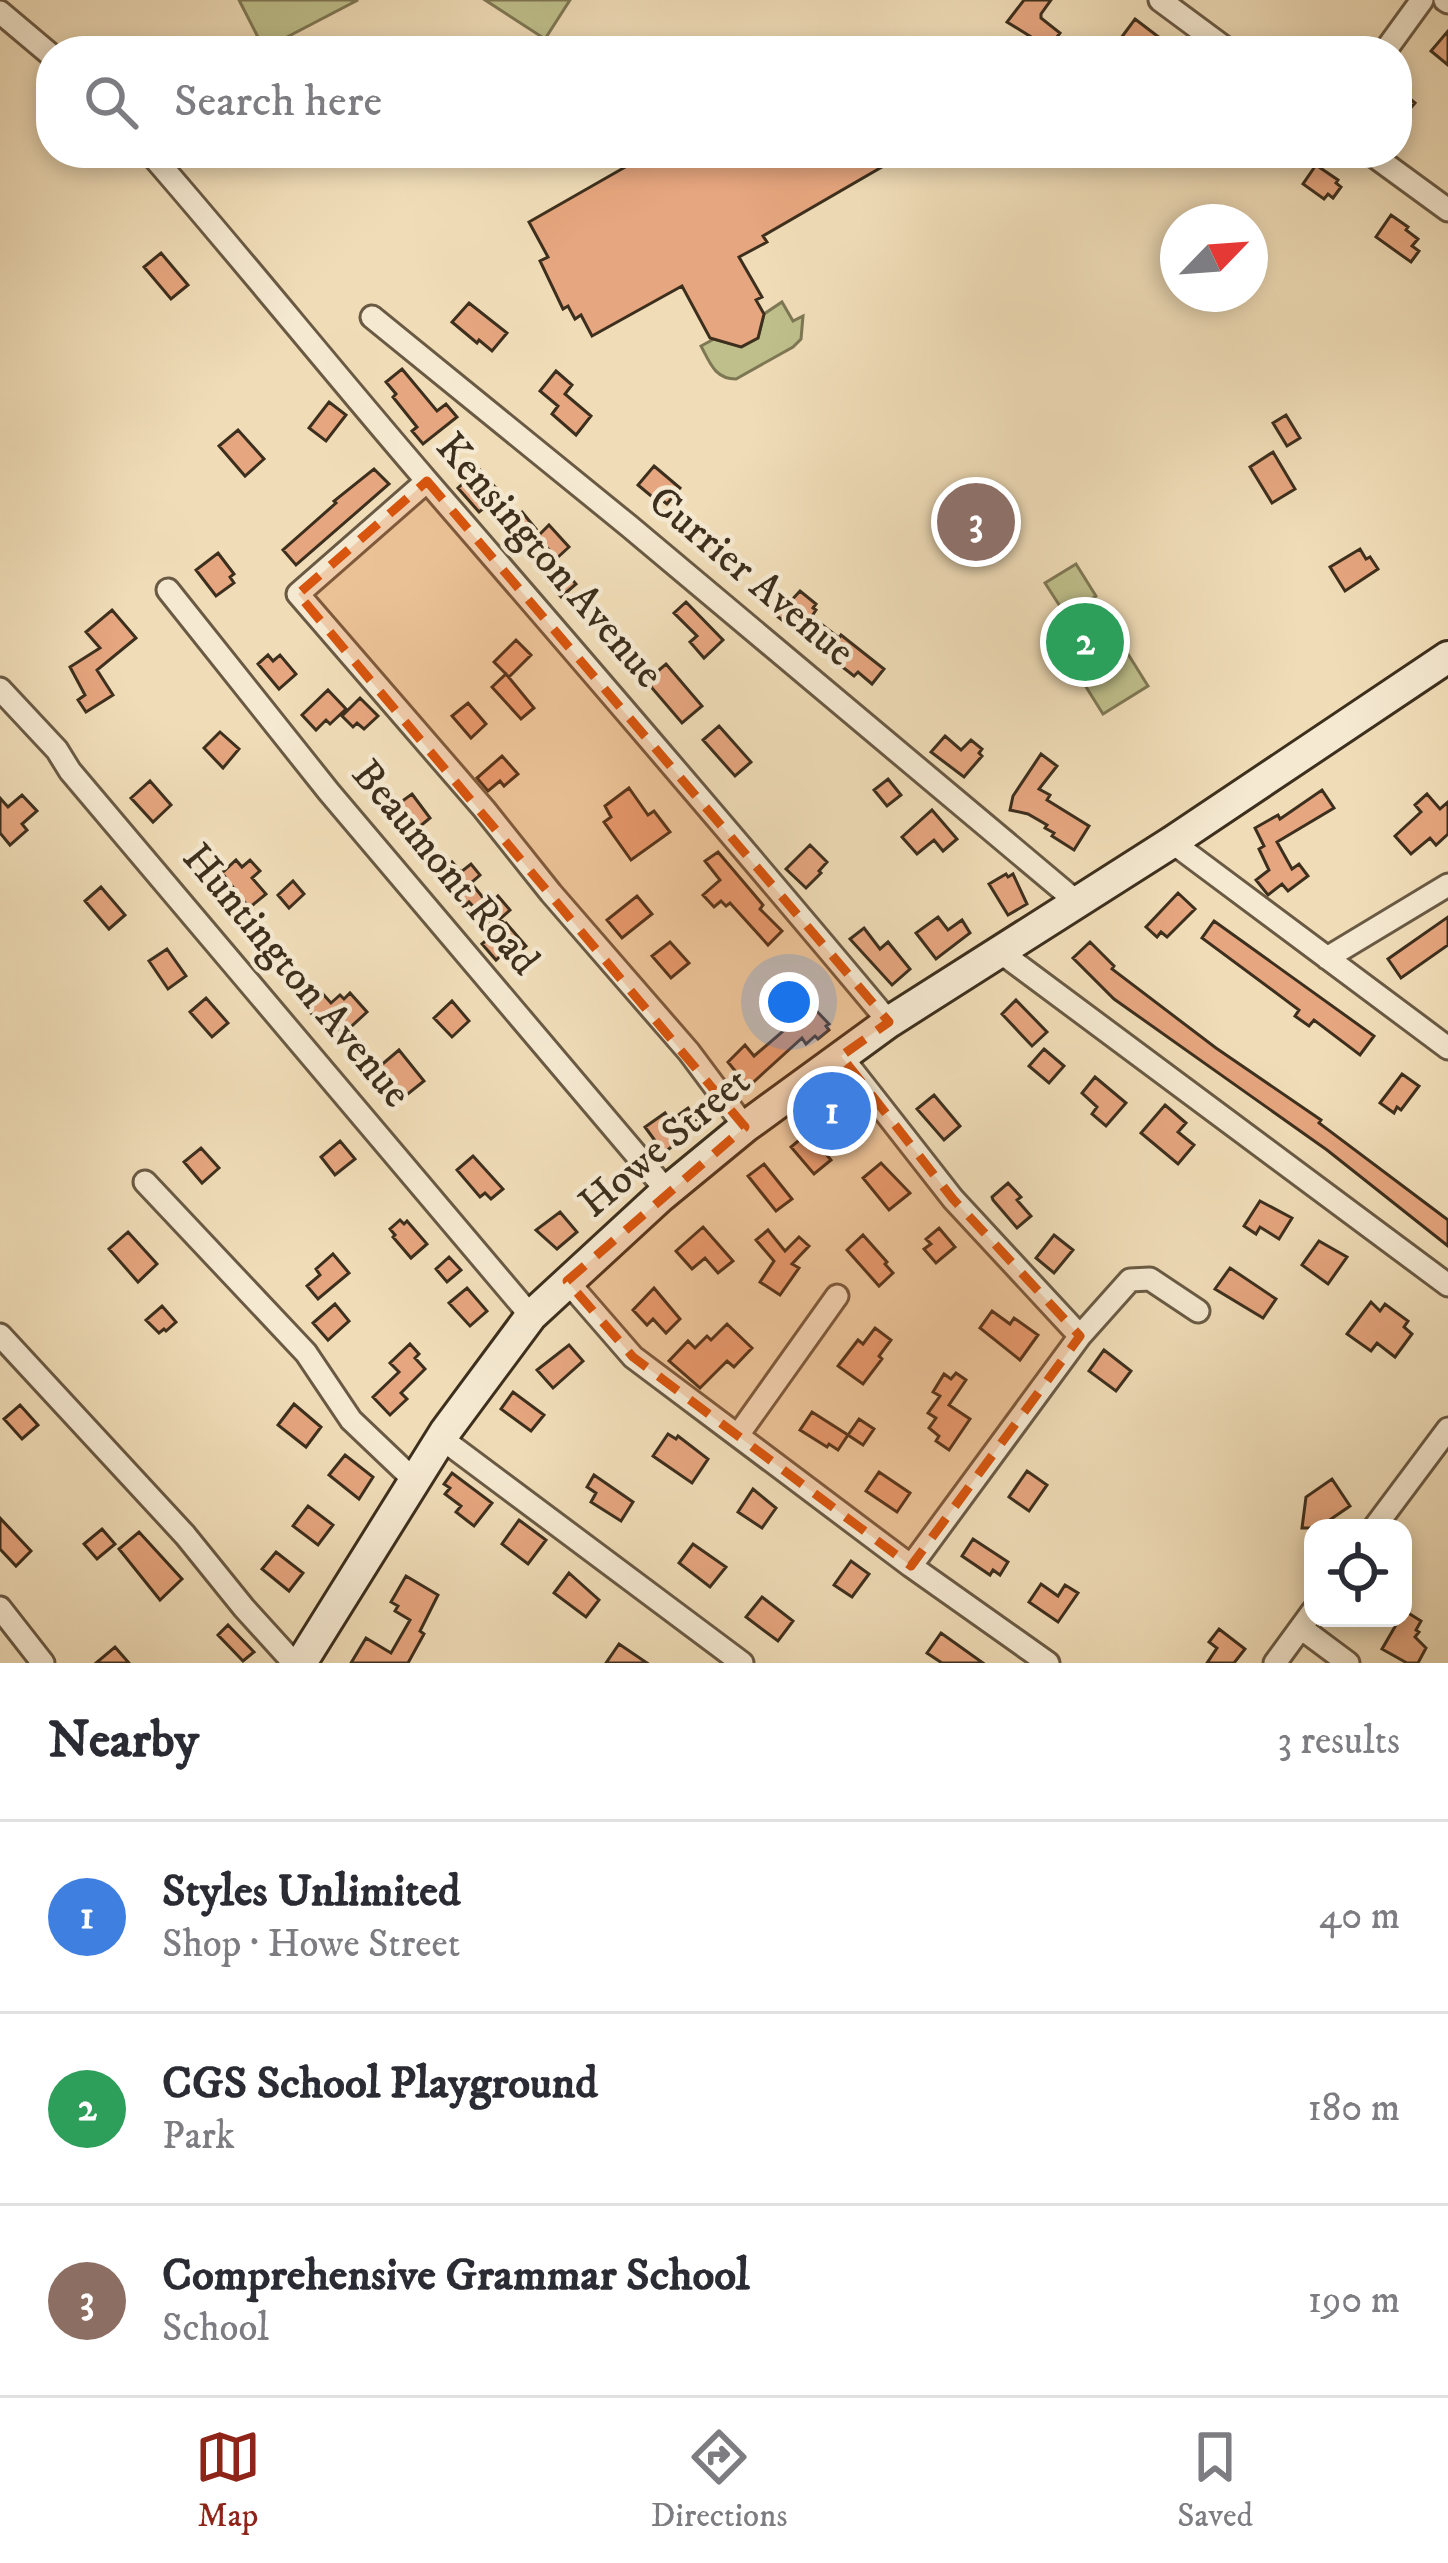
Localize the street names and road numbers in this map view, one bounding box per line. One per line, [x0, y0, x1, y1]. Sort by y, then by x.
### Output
street label: Kensington Avenue [424, 423, 674, 699]
street label: Currier Avenue [637, 476, 865, 678]
street label: Beaumont Road [340, 750, 550, 986]
street label: Huntington Avenue [170, 833, 422, 1119]
street label: Howe Street [569, 1056, 761, 1230]

